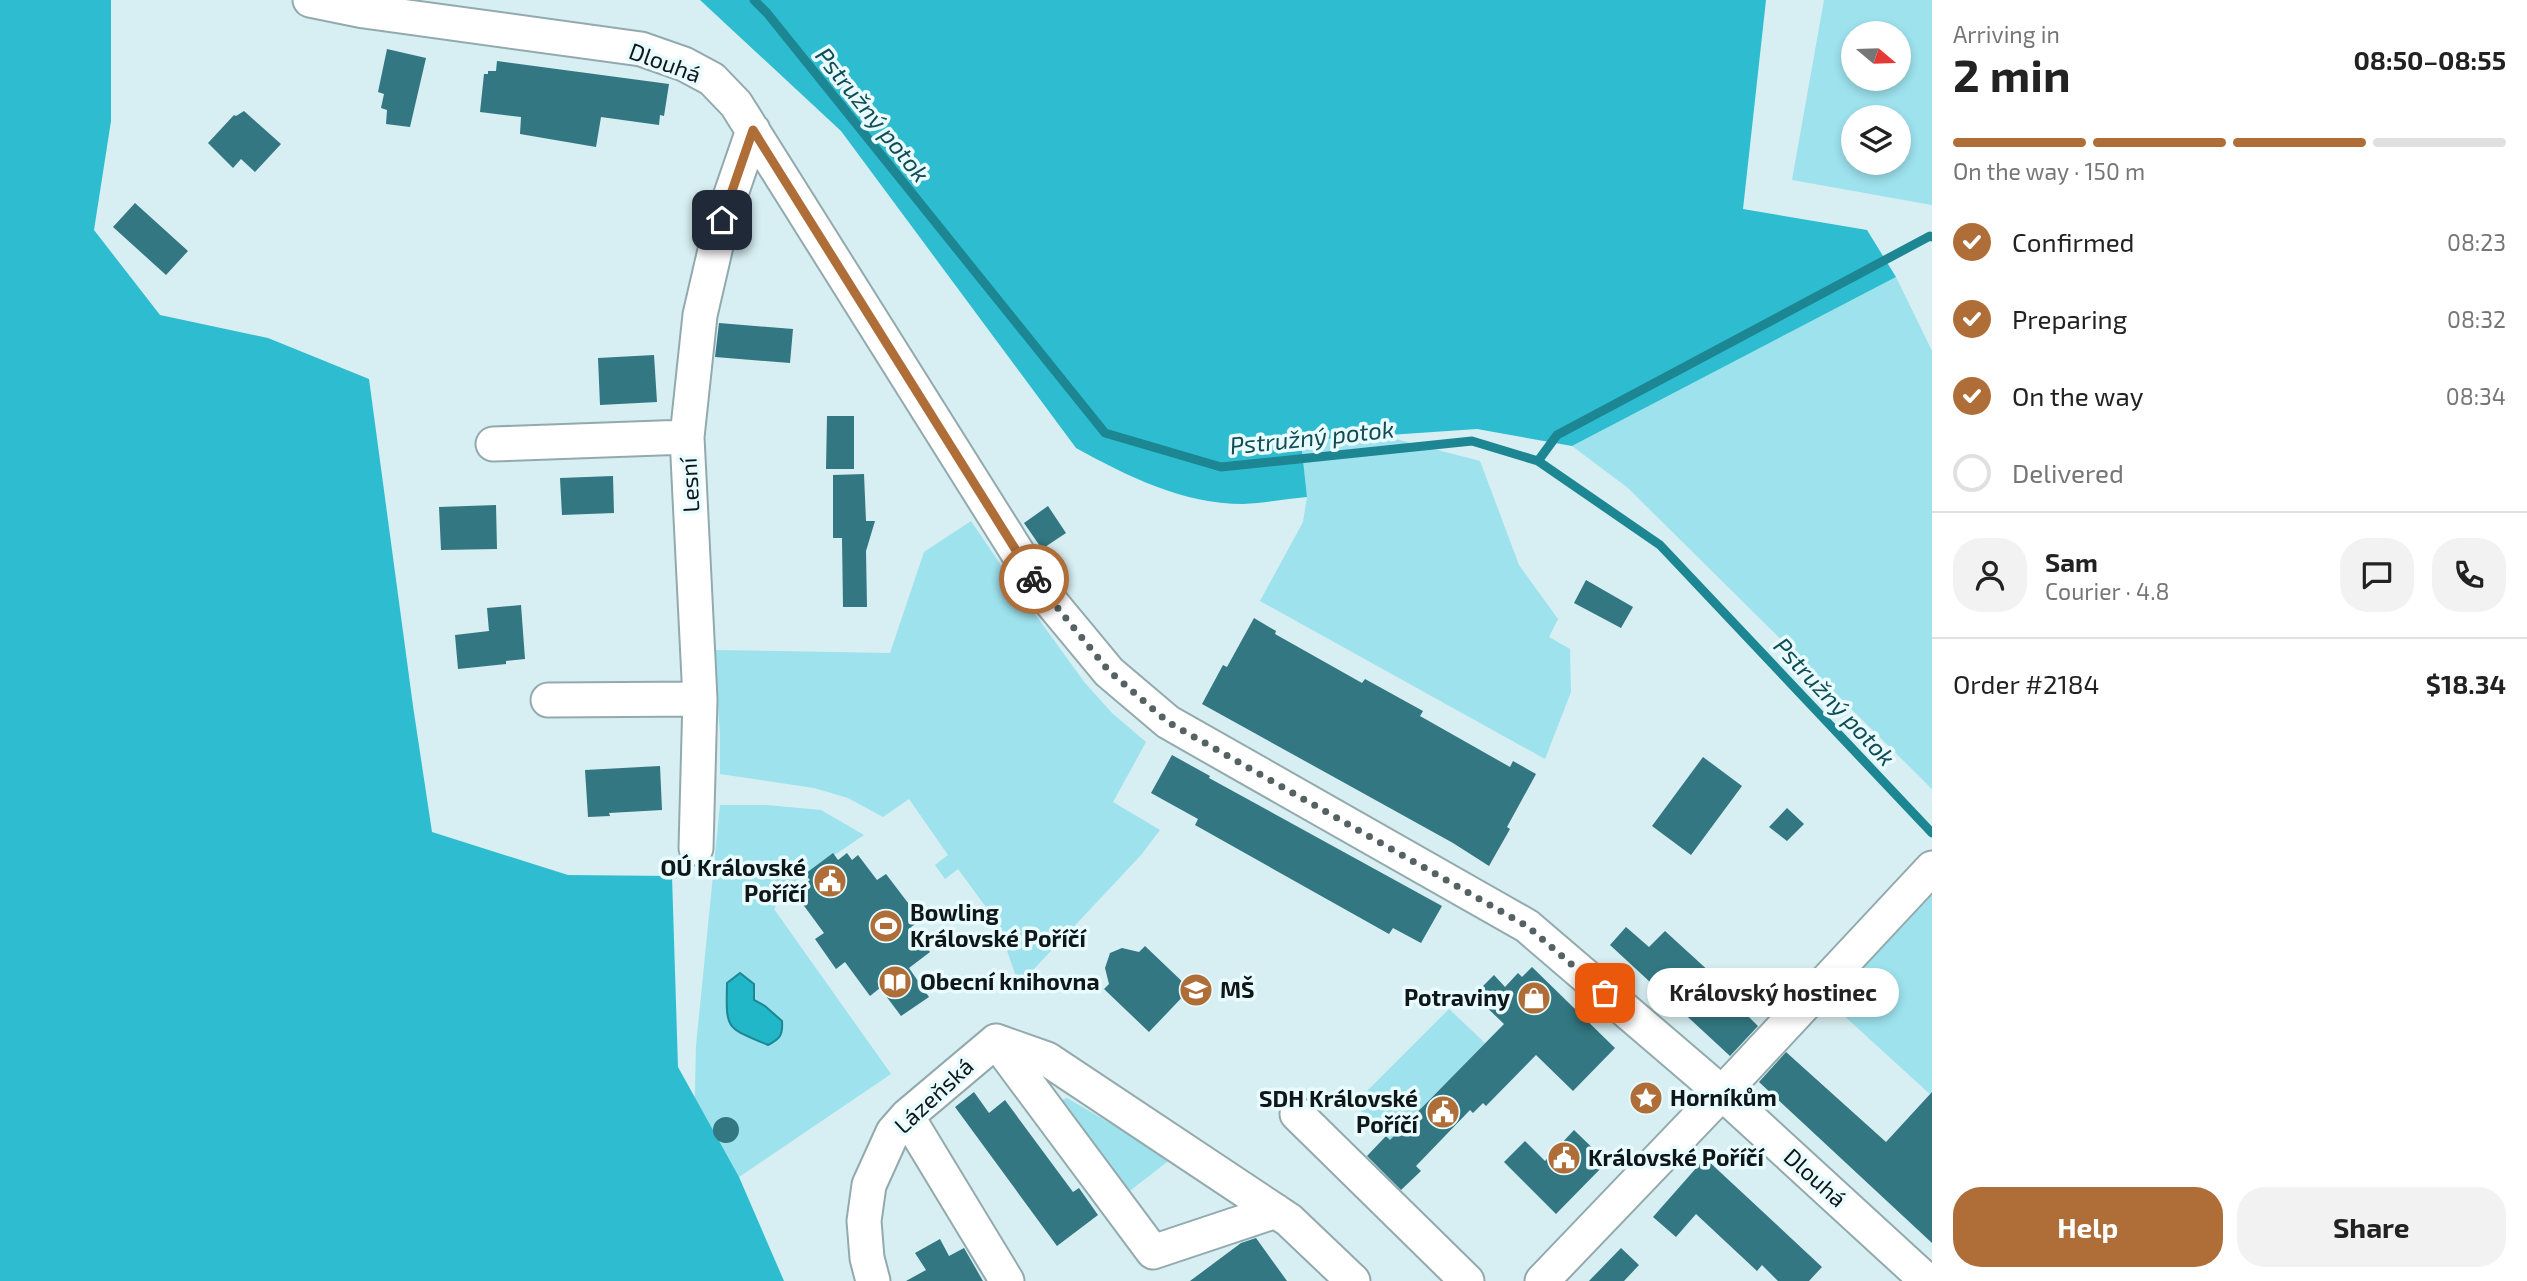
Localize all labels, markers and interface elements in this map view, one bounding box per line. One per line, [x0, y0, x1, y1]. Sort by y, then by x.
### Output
text: Arriving in [1953, 20, 2060, 48]
north arrow [1841, 21, 1911, 91]
map controls [1841, 21, 1911, 175]
street label: Dlouhá [626, 36, 705, 88]
water label: Pstružný potok [810, 41, 936, 187]
text: 08:50–08:55 [2353, 44, 2506, 75]
text: 2 min [1953, 46, 2071, 101]
button: layers [1841, 105, 1911, 175]
text: On the way · 150 m [1953, 157, 2145, 185]
pin [692, 190, 752, 250]
icon: home [703, 201, 741, 239]
icon: check [1953, 223, 1991, 261]
text: Confirmed [2012, 226, 2135, 257]
text: 08:23 [2447, 228, 2506, 256]
icon: check [1953, 300, 1991, 338]
text: Preparing [2012, 303, 2127, 334]
text: 08:32 [2447, 305, 2506, 333]
icon: check [1953, 377, 1991, 415]
text: On the way [2012, 380, 2143, 411]
text: 08:34 [2446, 382, 2506, 410]
water label: Pstružný potok [1228, 413, 1395, 460]
street label: Lesní [674, 456, 704, 513]
text: Delivered [2012, 457, 2124, 488]
button: person [1953, 538, 2027, 612]
button: chat [2340, 538, 2414, 612]
button: phone [2432, 538, 2506, 612]
courier [999, 544, 1069, 614]
text: Sam [2045, 546, 2098, 577]
icon: bike [1015, 560, 1053, 598]
text: Courier · 4.8 [2045, 577, 2169, 605]
water label: Pstružný potok [1768, 631, 1902, 771]
text: Order #2184 [1953, 668, 2100, 699]
text: $18.34 [2426, 668, 2506, 699]
place label: OÚ Královské Poříčí [661, 853, 808, 907]
public building icon: OÚ Královské Poříčí [811, 862, 849, 900]
place label: Bowling Královské Poříčí [910, 898, 1087, 952]
sports icon: Bowling Královské Poříčí [867, 907, 905, 945]
library icon: Obecní knihovna [876, 963, 914, 1001]
pin [1575, 963, 1635, 1023]
place label: Obecní knihovna [920, 967, 1100, 995]
callout: Královský hostinec [1647, 968, 1899, 1018]
school or university icon: MŠ [1177, 971, 1215, 1009]
icon: bag [1586, 974, 1624, 1012]
place label: MŠ [1220, 975, 1255, 1003]
text: Královský hostinec [1669, 978, 1877, 1006]
shop icon: Potraviny [1515, 979, 1553, 1017]
place label: Potraviny [1404, 983, 1510, 1011]
street label: Lázeňská [888, 1052, 979, 1139]
place icon: Horníkům [1627, 1079, 1665, 1117]
place label: Horníkům [1670, 1083, 1777, 1111]
place label: SDH Královské Poříčí [1259, 1084, 1420, 1138]
public building icon: SDH Královské Poříčí [1424, 1093, 1462, 1131]
public building icon: Královské Poříčí [1545, 1139, 1583, 1177]
street label: Dlouhá [1779, 1142, 1853, 1213]
place label: Královské Poříčí [1588, 1143, 1765, 1171]
button: Help [1953, 1187, 2223, 1267]
button: Share [2237, 1187, 2506, 1267]

